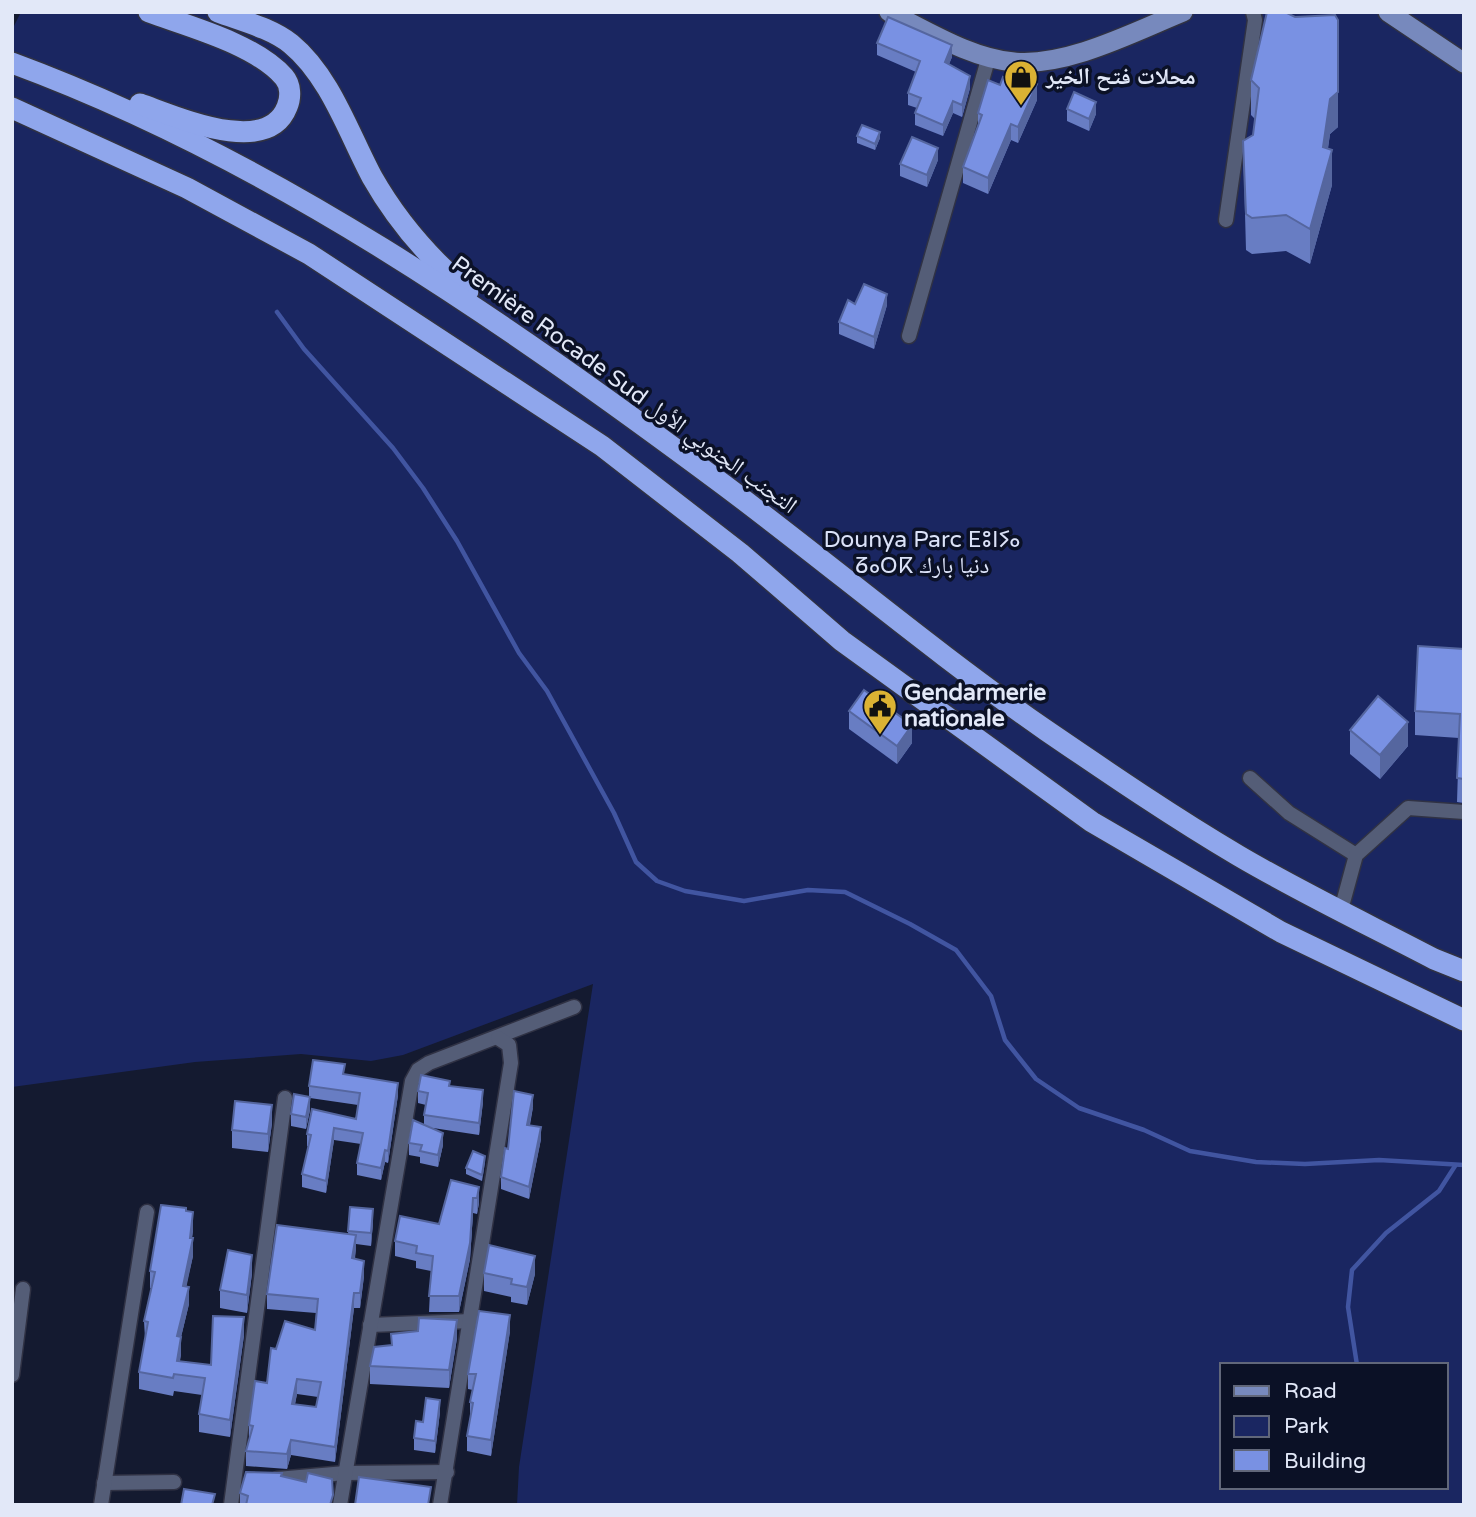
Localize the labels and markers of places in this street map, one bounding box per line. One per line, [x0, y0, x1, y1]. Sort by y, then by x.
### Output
shop icon: محلات فتح الخير [1002, 58, 1040, 107]
place label: محلات فتح الخير [1045, 63, 1196, 91]
place label: Gendarmerie nationale [904, 679, 1046, 733]
public building icon: Gendarmerie nationale [861, 687, 899, 736]

